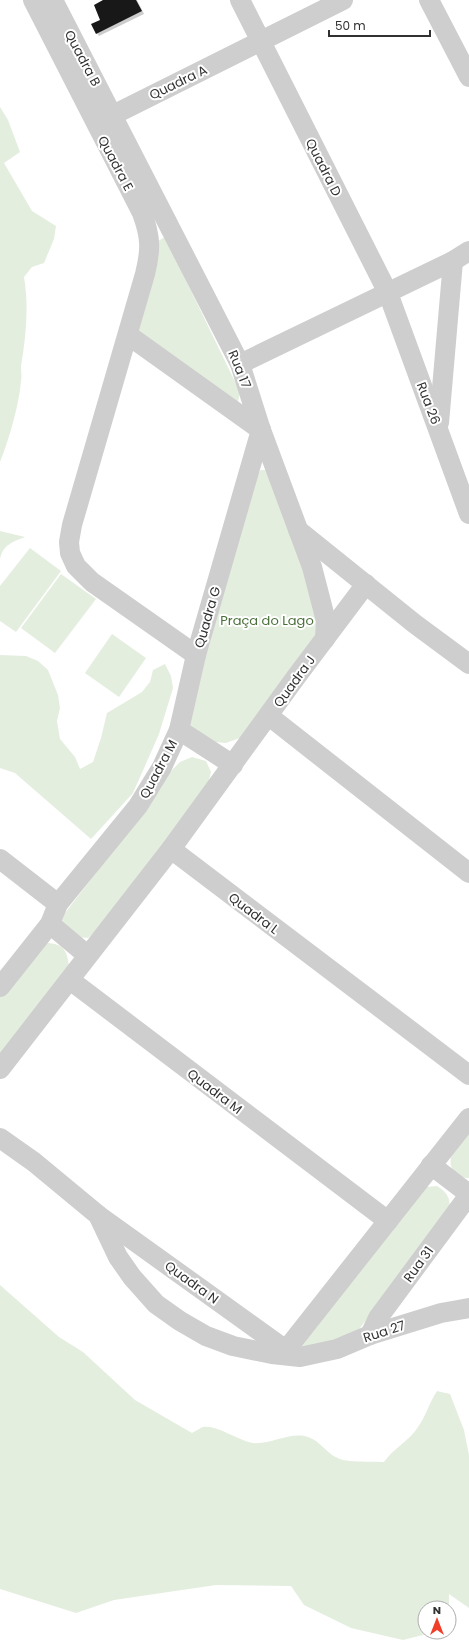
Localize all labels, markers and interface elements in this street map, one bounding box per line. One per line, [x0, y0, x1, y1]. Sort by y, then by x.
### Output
scale bar [329, 12, 430, 38]
text: 50 m [335, 17, 366, 34]
street label: Quadra B [60, 27, 105, 90]
street label: Quadra A [146, 60, 210, 105]
street label: Quadra E [93, 132, 138, 194]
street label: Quadra D [301, 135, 346, 199]
street label: Rua 17 [223, 347, 256, 391]
street label: Rua 26 [412, 379, 445, 427]
street label: Quadra G [190, 584, 225, 650]
park label: Praça do Lago [220, 611, 314, 630]
street label: Quadra J [269, 651, 320, 711]
street label: Quadra M [135, 736, 182, 802]
street label: Quadra L [224, 888, 283, 939]
street label: Quadra M [183, 1064, 246, 1118]
street label: Rua 31 [399, 1242, 438, 1286]
street label: Quadra N [161, 1256, 223, 1308]
street label: Rua 27 [361, 1316, 408, 1347]
north arrow [417, 1600, 457, 1640]
text: N [433, 1602, 441, 1618]

